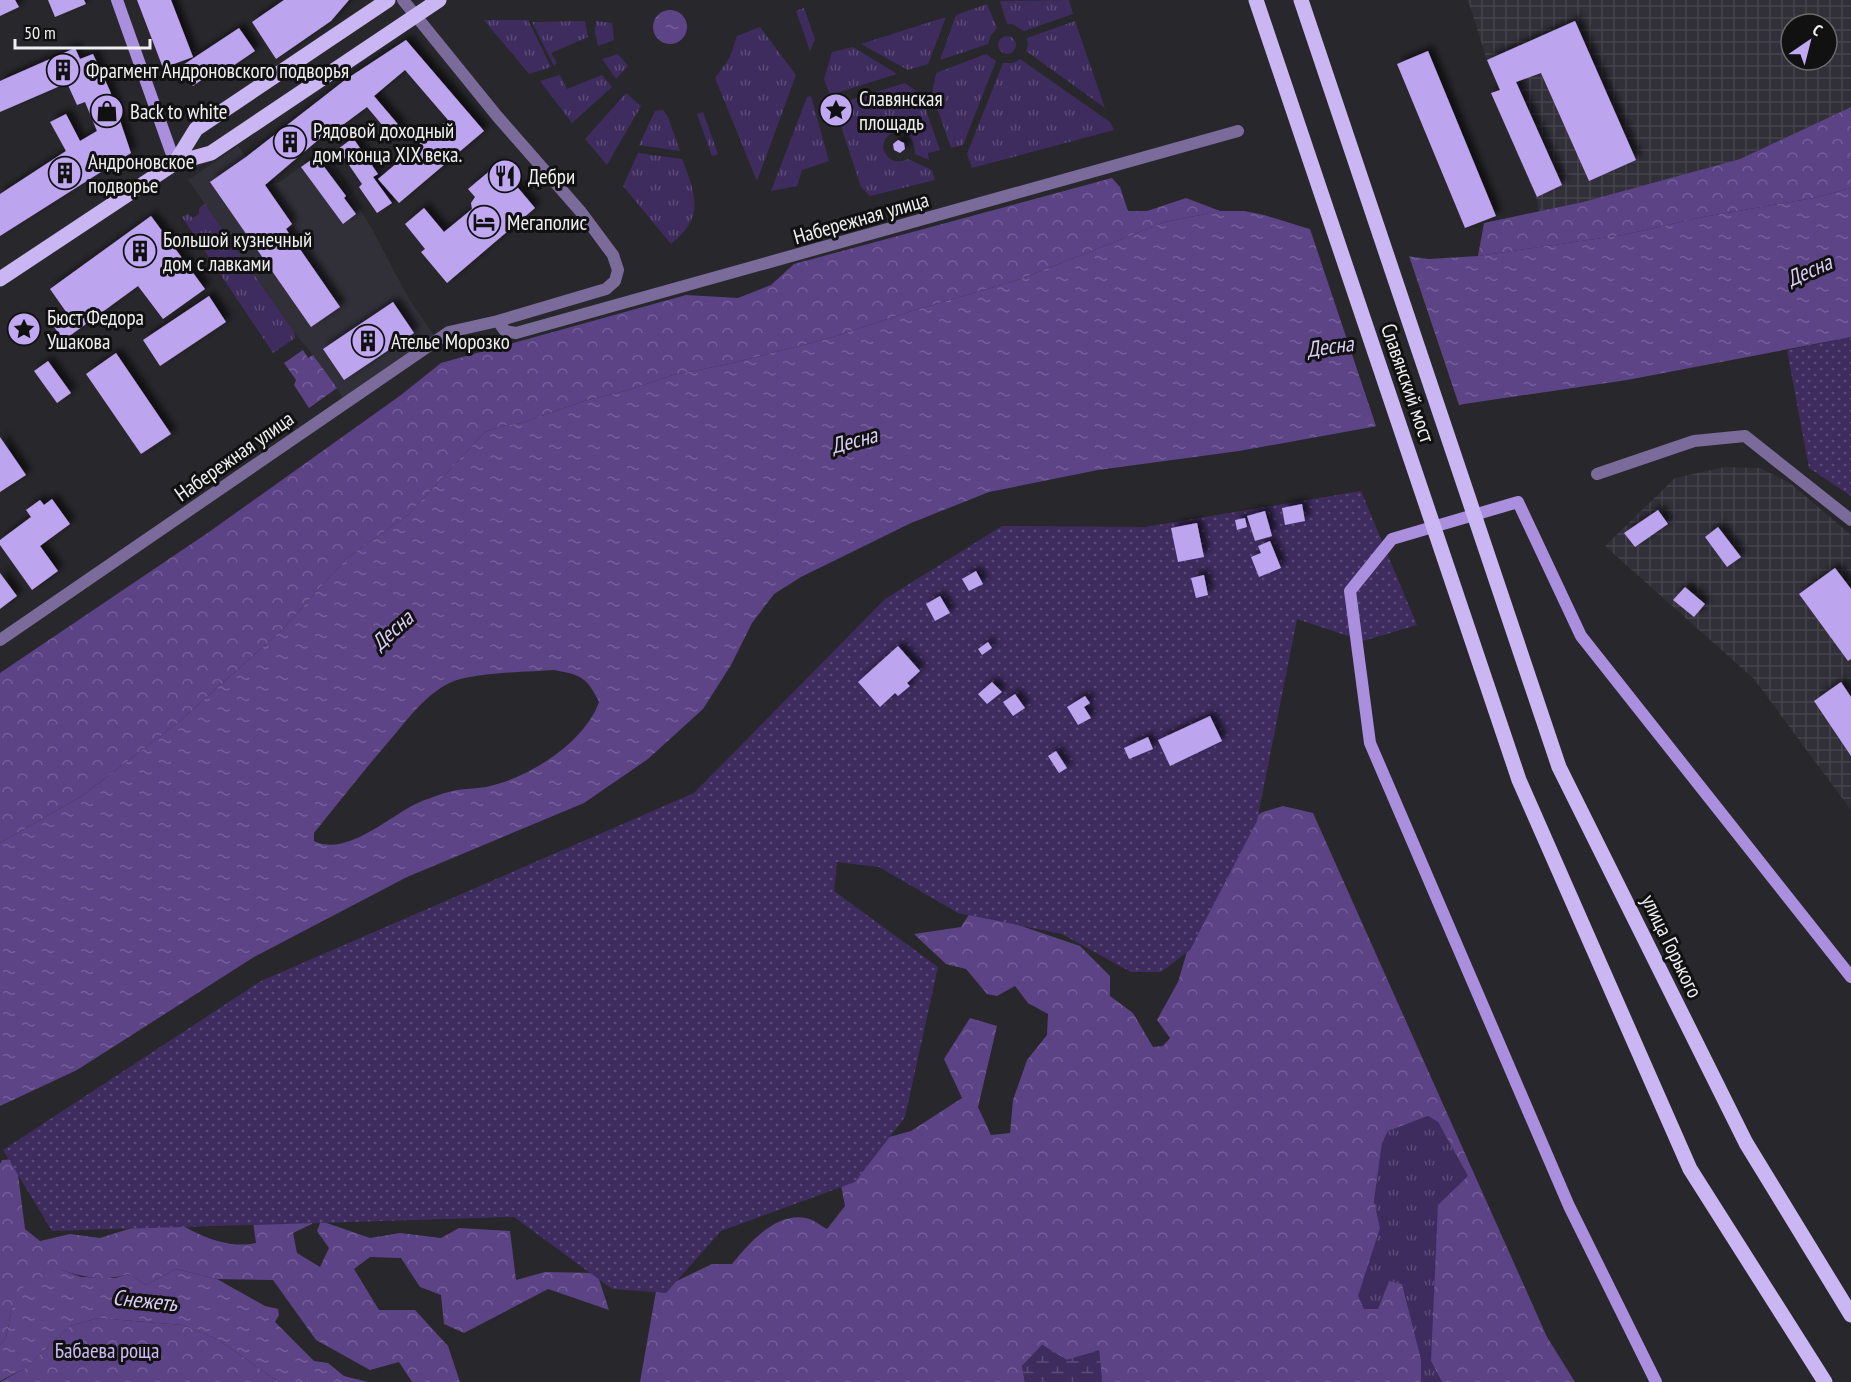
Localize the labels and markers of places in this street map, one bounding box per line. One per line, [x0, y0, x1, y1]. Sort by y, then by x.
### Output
building icon: Фрагмент Андроновского подворья [45, 52, 81, 88]
place label: Фрагмент Андроновского подворья [86, 57, 349, 84]
place label: Славянская площадь [859, 85, 943, 136]
place icon: Славянская площадь [818, 92, 854, 128]
shop icon: Back to white [89, 93, 125, 129]
place label: Back to white [130, 98, 227, 125]
place label: Рядовой доходный дом конца XIX века. [313, 117, 462, 168]
building icon: Рядовой доходный дом конца XIX века. [272, 124, 308, 160]
place label: Андроновское подворье [88, 148, 194, 199]
building icon: Андроновское подворье [47, 155, 83, 191]
restaurant icon: Дебри [487, 158, 523, 194]
place label: Дебри [528, 163, 575, 190]
hotel icon: Мегаполис [466, 204, 502, 240]
place label: Мегаполис [507, 209, 588, 236]
place label: Большой кузнечный дом с лавками [163, 226, 312, 277]
building icon: Большой кузнечный дом с лавками [122, 233, 158, 269]
place label: Бюст Федора Ушакова [47, 304, 144, 355]
place icon: Бюст Федора Ушакова [6, 311, 42, 347]
building icon: Ателье Морозко [350, 323, 386, 359]
place label: Ателье Морозко [391, 328, 510, 355]

